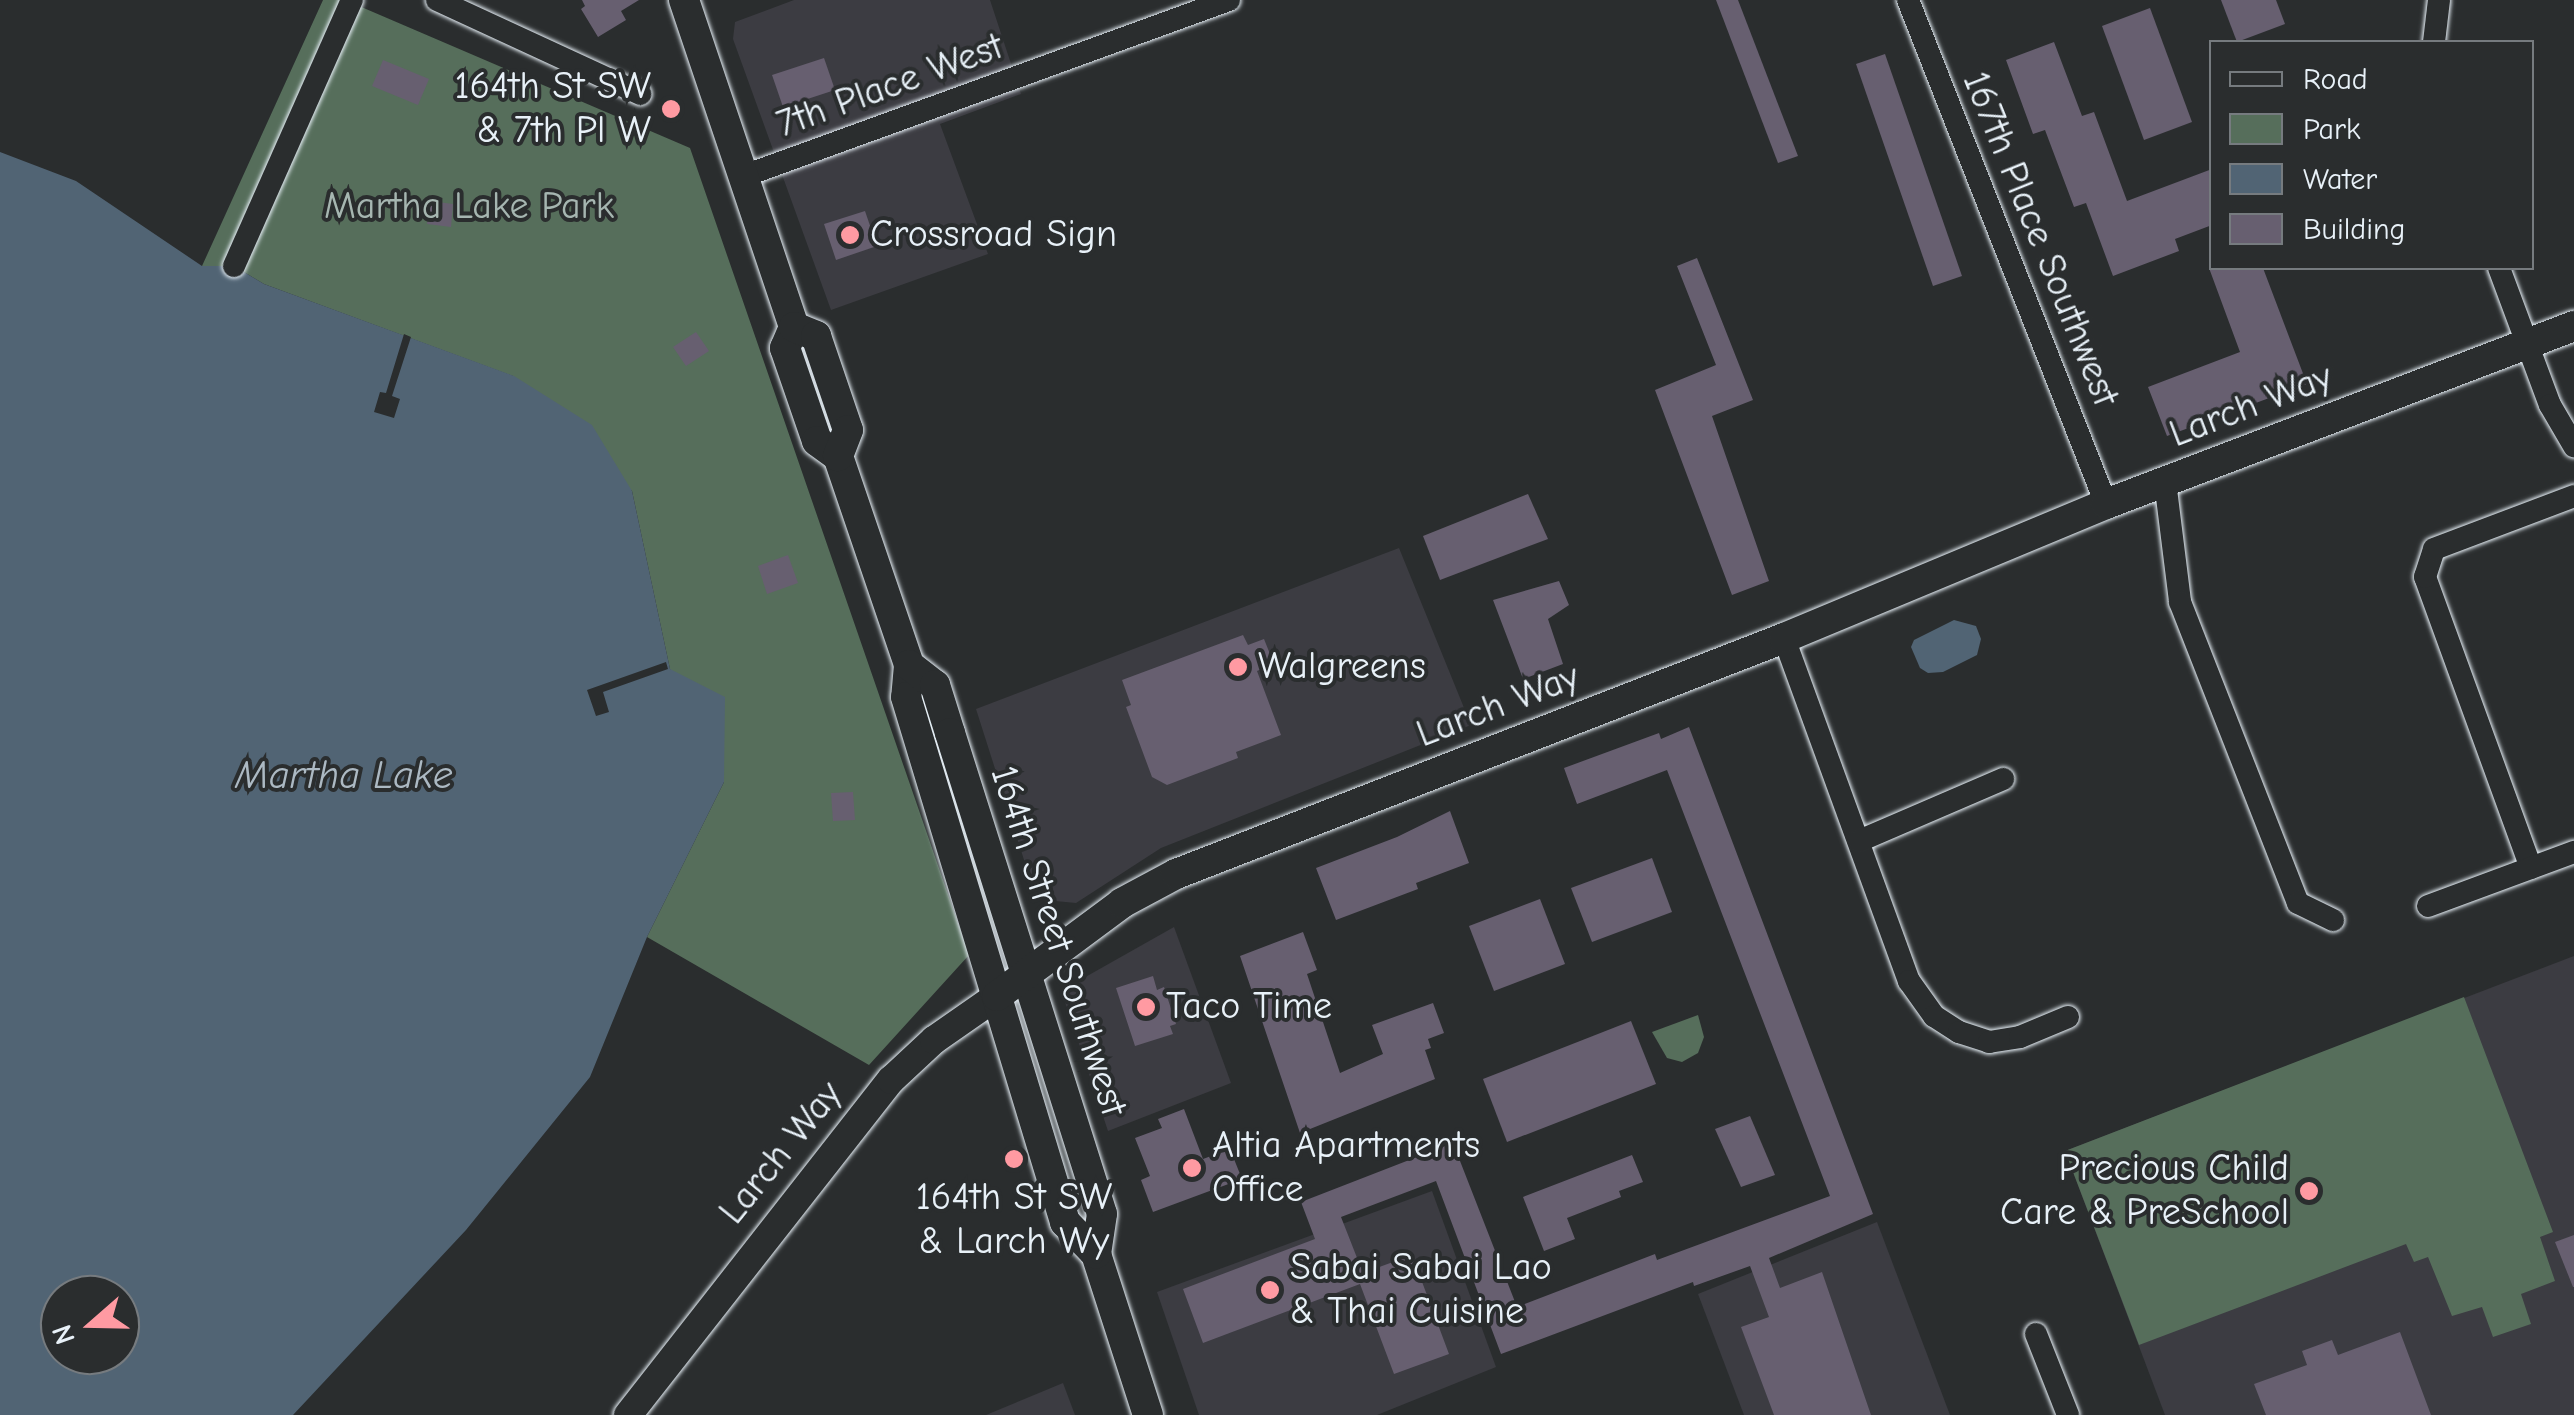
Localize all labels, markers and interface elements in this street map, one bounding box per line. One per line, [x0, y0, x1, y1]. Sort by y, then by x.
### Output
street label: 7th Place West [771, 24, 1009, 148]
legend [2209, 40, 2534, 270]
text: Road [2303, 62, 2368, 97]
place label: 164th St SW & 7th Pl W [455, 64, 651, 153]
street label: 167th Place Southwest [1952, 65, 2128, 413]
marker: 164th St SW & 7th Pl W [660, 98, 682, 120]
text: Park [2303, 112, 2360, 147]
text: Water [2303, 162, 2377, 197]
park label: Martha Lake Park [324, 184, 614, 230]
place label: Crossroad Sign [870, 212, 1117, 258]
text: Building [2303, 212, 2406, 247]
marker: Crossroad Sign [839, 224, 861, 246]
street label: Larch Way [2163, 354, 2339, 458]
place label: Walgreens [1258, 644, 1426, 690]
street label: Larch Way [1410, 654, 1586, 758]
marker: Walgreens [1227, 656, 1249, 678]
water label: Martha Lake [235, 751, 453, 799]
street label: 164th Street Southwest [980, 760, 1136, 1122]
place label: Taco Time [1166, 984, 1332, 1030]
marker: Taco Time [1135, 996, 1157, 1018]
street label: Larch Way [710, 1073, 852, 1233]
place label: Altia Apartments Office [1212, 1123, 1480, 1212]
place label: Precious Child Care & PreSchool [2000, 1146, 2289, 1236]
marker: 164th St SW & Larch Wy [1003, 1148, 1025, 1170]
marker: Altia Apartments Office [1181, 1157, 1203, 1179]
place label: 164th St SW & Larch Wy [916, 1175, 1112, 1264]
marker: Precious Child Care & PreSchool [2298, 1180, 2320, 1202]
place label: Sabai Sabai Lao & Thai Cuisine [1290, 1245, 1552, 1334]
north arrow [40, 1275, 140, 1375]
marker: Sabai Sabai Lao & Thai Cuisine [1259, 1279, 1281, 1301]
text: N [46, 1321, 82, 1349]

